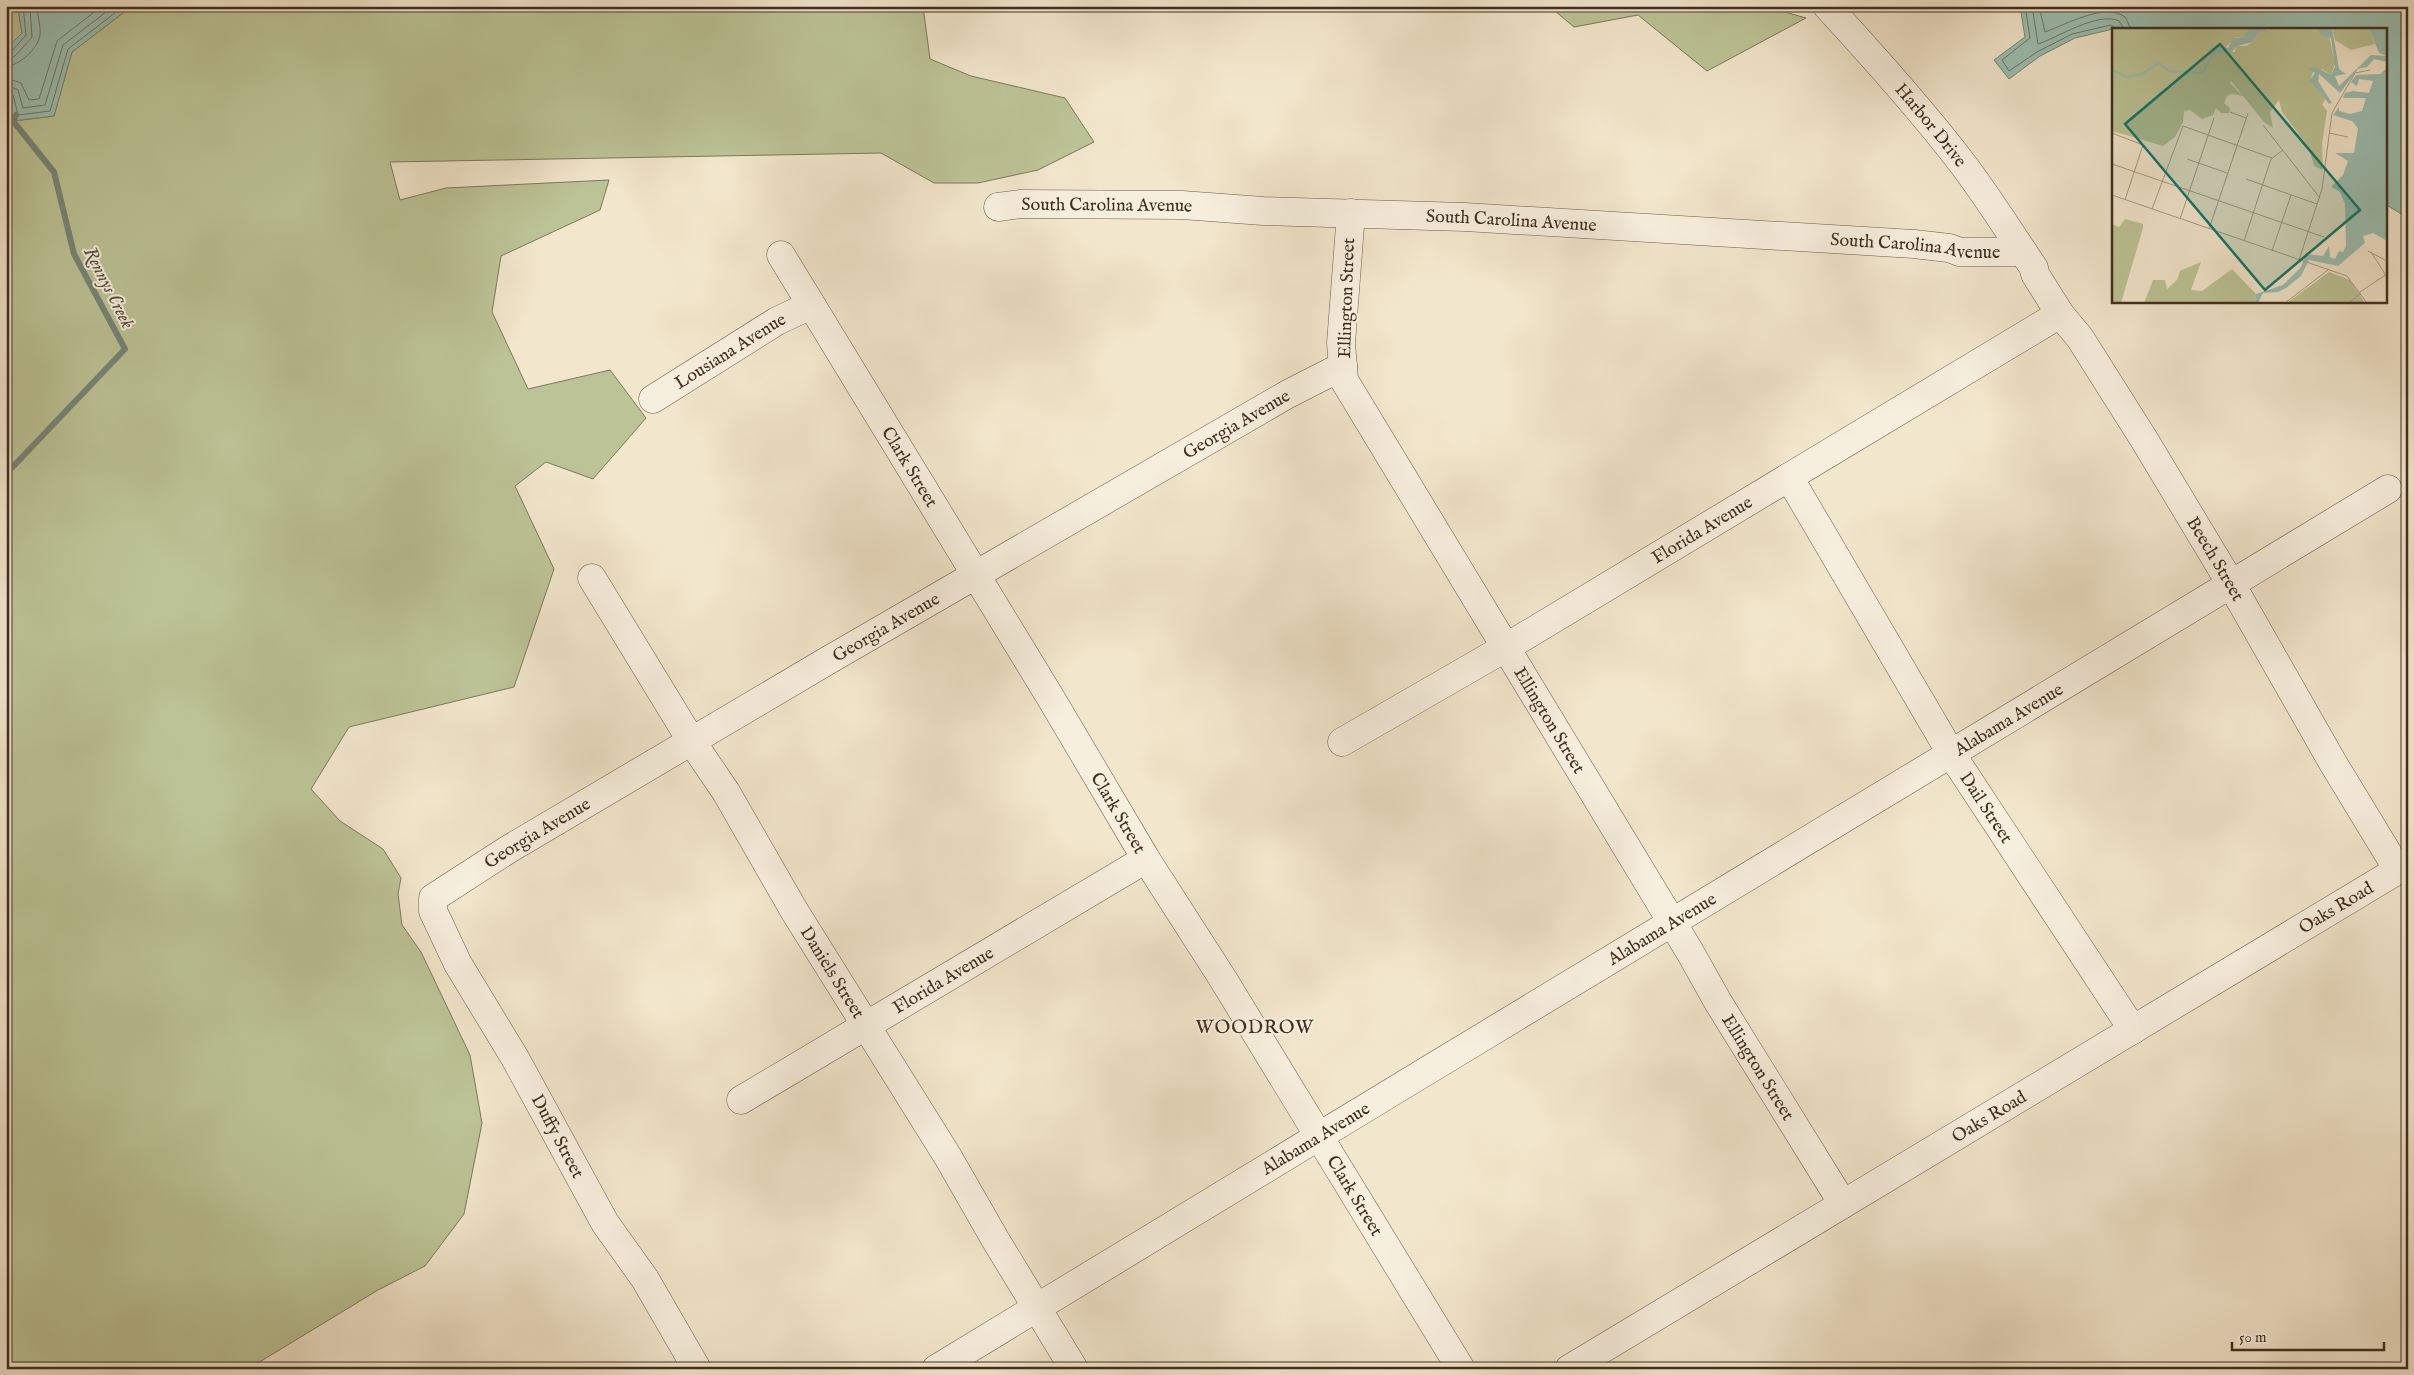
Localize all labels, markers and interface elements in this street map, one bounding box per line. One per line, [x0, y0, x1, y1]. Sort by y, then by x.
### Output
inset map [2112, 28, 2386, 302]
street label: Harbor Drive [1889, 79, 1971, 172]
street label: South Carolina Avenue [1021, 194, 1193, 219]
street label: South Carolina Avenue [1426, 206, 1597, 238]
street label: South Carolina Avenue [1830, 229, 2000, 265]
street label: Ellington Street [1334, 237, 1361, 359]
water label: Rennys Creek [77, 243, 139, 333]
street label: Lousiana Avenue [671, 308, 790, 395]
street label: Georgia Avenue [1179, 385, 1295, 465]
street label: Clark Street [875, 423, 942, 512]
street label: Florida Avenue [1648, 492, 1757, 570]
street label: Beech Street [2180, 513, 2248, 606]
street label: Georgia Avenue [829, 588, 944, 668]
street label: Ellington Street [1507, 663, 1590, 778]
street label: Alabama Avenue [1950, 679, 2068, 763]
street label: Dail Street [1953, 768, 2017, 848]
street label: Clark Street [1084, 769, 1150, 858]
street label: Georgia Avenue [480, 793, 595, 875]
street label: Oaks Road [2295, 877, 2379, 940]
street label: Alabama Avenue [1603, 888, 1721, 972]
street label: Daniels Street [794, 923, 869, 1024]
street label: Florida Avenue [889, 942, 998, 1020]
street label: Ellington Street [1716, 1011, 1799, 1125]
district label: WOODROW [1196, 1016, 1314, 1040]
street label: Oaks Road [1948, 1086, 2032, 1149]
street label: Duffy Street [525, 1091, 588, 1183]
street label: Alabama Avenue [1257, 1098, 1375, 1182]
street label: Clark Street [1320, 1152, 1387, 1241]
scale bar [2232, 1320, 2384, 1352]
text: 50 m [2239, 1328, 2267, 1347]

